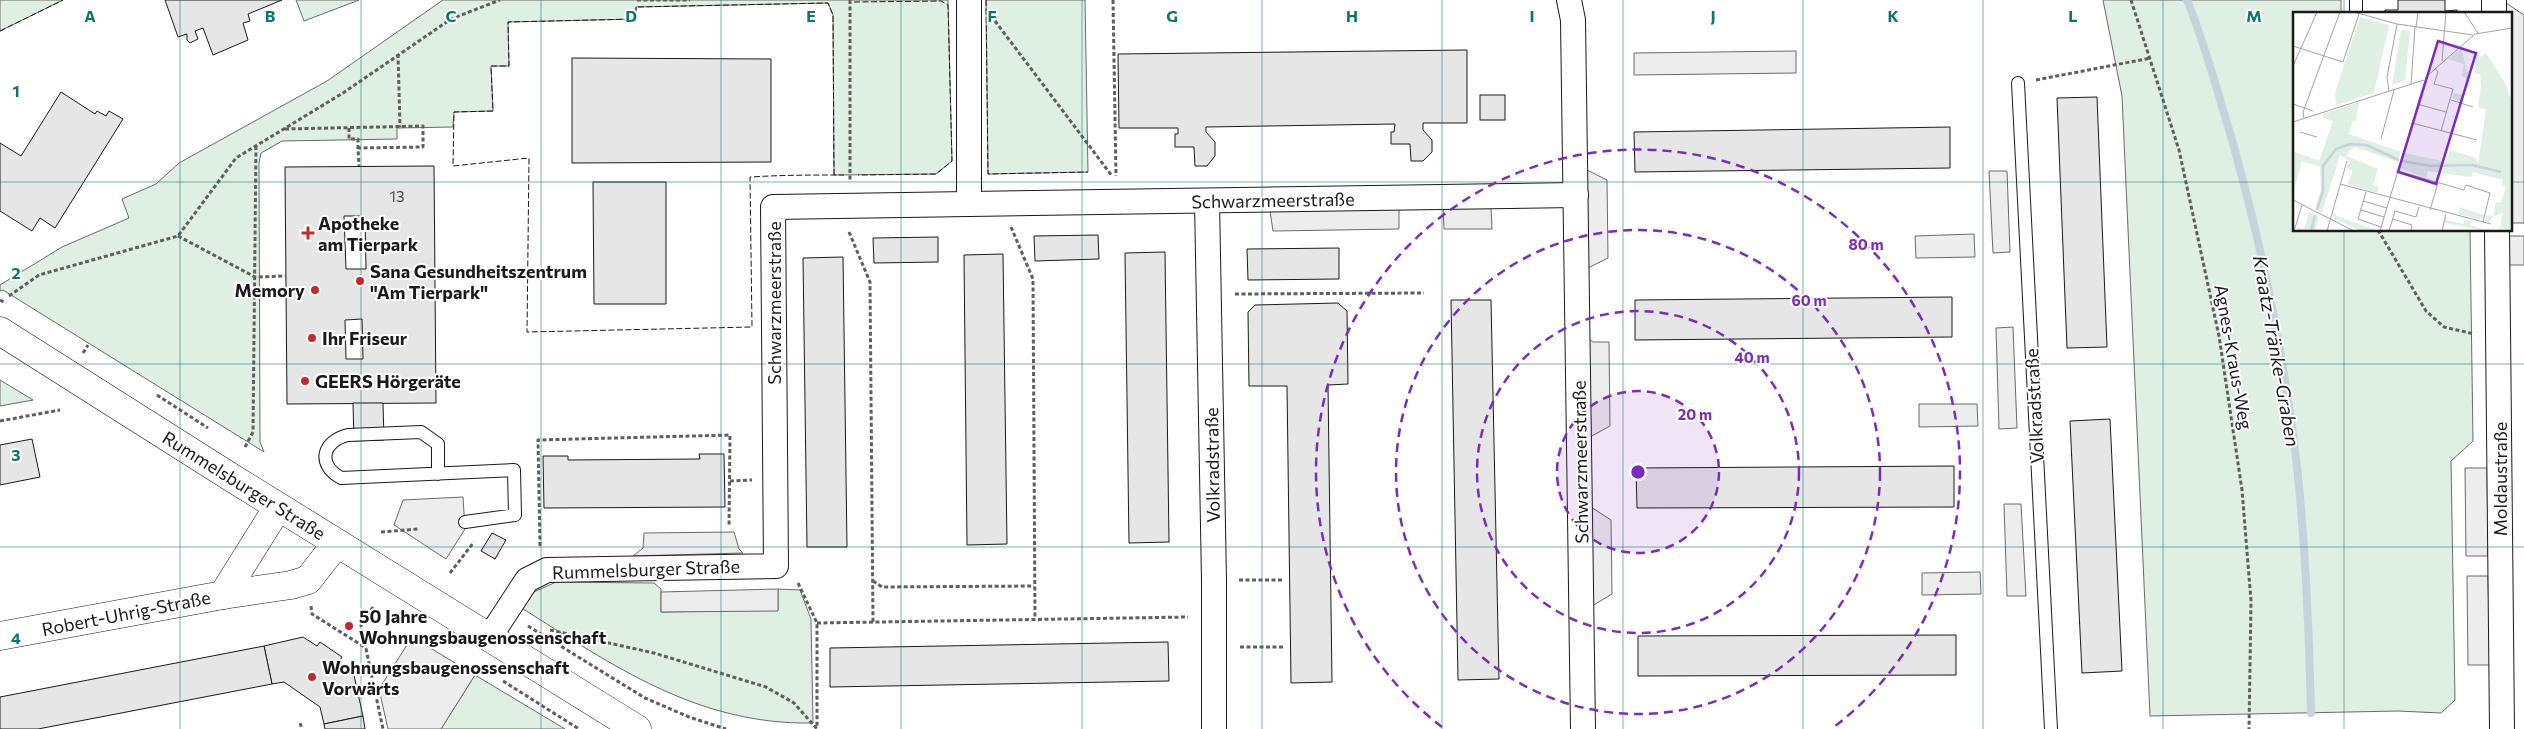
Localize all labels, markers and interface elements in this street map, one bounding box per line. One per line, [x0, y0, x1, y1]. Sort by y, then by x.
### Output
text: A [84, 6, 96, 25]
text: B [265, 6, 276, 25]
text: C [446, 6, 457, 25]
text: D [625, 6, 637, 25]
text: E [806, 6, 816, 25]
text: F [987, 6, 997, 25]
text: G [1166, 6, 1178, 25]
text: H [1346, 6, 1358, 25]
text: I [1529, 6, 1535, 25]
text: J [1710, 6, 1716, 25]
text: K [1887, 6, 1899, 25]
text: L [2068, 6, 2078, 25]
text: M [2246, 6, 2262, 25]
inset map [2293, 12, 2512, 231]
text: 1 [12, 81, 20, 100]
house number: 13 [390, 187, 404, 205]
street label: Schwarzmeerstraße [1191, 188, 1355, 212]
place label: Apotheke am Tierpark [318, 212, 419, 255]
street label: Schwarzmeerstraße [763, 221, 785, 385]
marker: Apotheke am Tierpark [302, 227, 314, 239]
text: 80 m [1848, 235, 1884, 253]
water label: Kraatz-Tränke-Graben [2249, 253, 2305, 449]
place label: Sana Gesundheitszentrum "Am Tierpark" [370, 260, 587, 303]
text: 2 [11, 263, 21, 282]
marker: Sana Gesundheitszentrum "Am Tierpark" [354, 275, 366, 287]
place label: Memory [235, 279, 305, 301]
street label: Agnes-Kraus-Weg [2210, 283, 2258, 432]
marker: Memory [309, 284, 321, 296]
text: 60 m [1791, 291, 1827, 309]
place label: Ihr Friseur [322, 327, 408, 349]
marker: Ihr Friseur [306, 332, 318, 344]
text: 40 m [1734, 348, 1770, 366]
street label: Volkradstraße [2020, 348, 2048, 464]
place label: GEERS Hörgeräte [315, 370, 461, 392]
marker: GEERS Hörgeräte [299, 375, 311, 387]
street label: Schwarzmeerstraße [1568, 380, 1592, 544]
text: 20 m [1678, 405, 1712, 423]
street label: Volkradstraße [1200, 407, 1224, 523]
street label: Moldaustraße [2489, 422, 2511, 536]
street label: Rummelsburger Straße [159, 426, 329, 544]
text: 3 [11, 445, 21, 464]
centre of rings [1629, 463, 1647, 481]
street label: Rummelsburger Straße [552, 555, 740, 583]
street label: Robert-Uhrig-Straße [40, 586, 212, 640]
place label: 50 Jahre Wohnungsbaugenossenschaft [359, 605, 607, 648]
marker: 50 Jahre Wohnungsbaugenossenschaft [343, 620, 355, 632]
text: 4 [11, 628, 21, 647]
place label: Wohnungsbaugenossenschaft Vorwärts [322, 656, 570, 699]
marker: Wohnungsbaugenossenschaft Vorwärts [306, 671, 318, 683]

